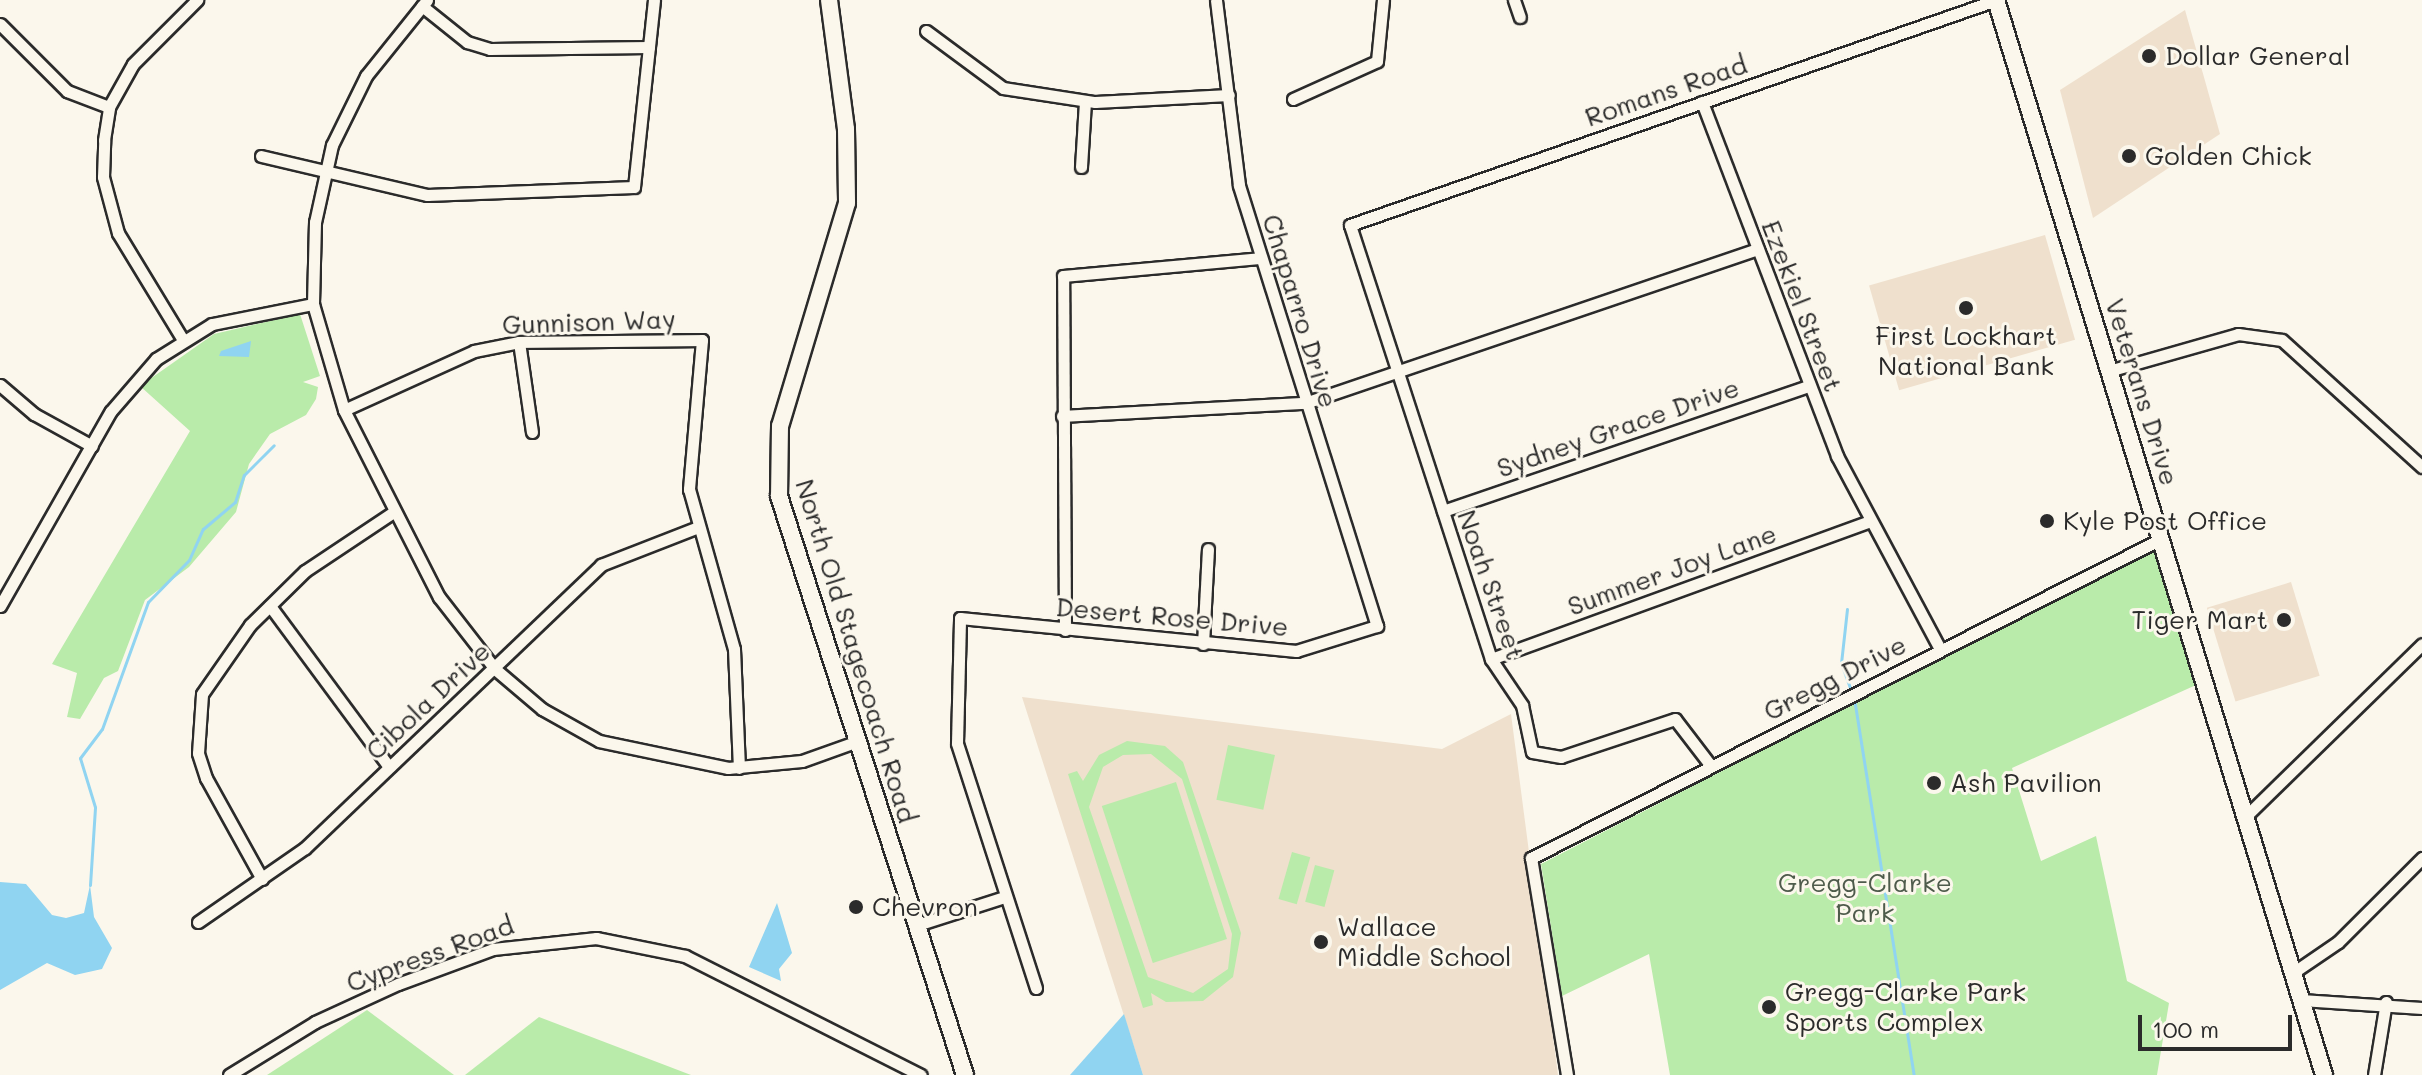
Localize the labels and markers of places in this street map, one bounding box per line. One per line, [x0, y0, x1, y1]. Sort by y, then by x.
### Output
place label: Dollar General [2165, 40, 2351, 72]
marker: Dollar General [2140, 47, 2158, 65]
place label: Golden Chick [2145, 140, 2312, 172]
marker: Golden Chick [2120, 147, 2138, 165]
marker: First Lockhart National Bank [1957, 299, 1975, 317]
place label: First Lockhart National Bank [1875, 320, 2057, 382]
place label: Kyle Post Office [2063, 505, 2267, 537]
marker: Kyle Post Office [2038, 512, 2056, 530]
place label: Tiger Mart [2132, 604, 2268, 636]
marker: Tiger Mart [2275, 611, 2293, 629]
place label: Ash Pavilion [1950, 767, 2102, 799]
marker: Ash Pavilion [1925, 774, 1943, 792]
place label: Chevron [872, 891, 978, 923]
marker: Chevron [847, 898, 865, 916]
place label: Wallace Middle School [1337, 911, 1512, 972]
marker: Wallace Middle School [1312, 933, 1330, 951]
place label: Gregg-Clarke Park Sports Complex [1785, 976, 2026, 1038]
marker: Gregg-Clarke Park Sports Complex [1760, 998, 1778, 1016]

